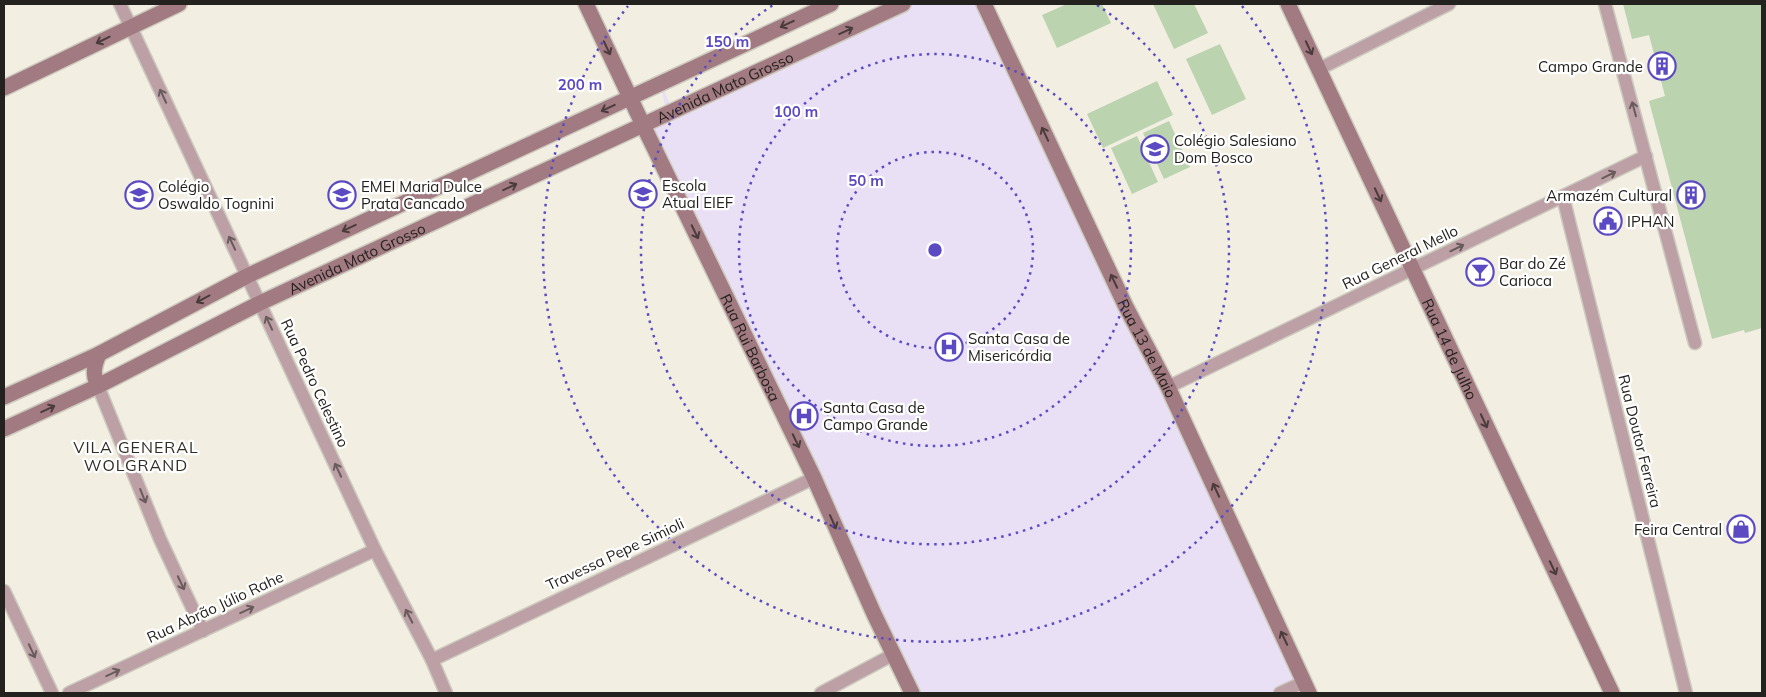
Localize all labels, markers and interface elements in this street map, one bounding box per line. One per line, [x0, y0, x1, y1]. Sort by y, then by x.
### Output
one-way arrow [780, 20, 795, 30]
one-way arrow [838, 25, 853, 35]
text: 150 m [705, 32, 749, 51]
one-way arrow [96, 35, 111, 45]
one-way arrow [602, 40, 612, 55]
one-way arrow [1305, 40, 1314, 55]
street label: Avenida Mato Grosso [653, 47, 796, 127]
building icon: Campo Grande [1647, 51, 1677, 81]
place label: Campo Grande [1538, 57, 1643, 76]
text: 200 m [558, 75, 602, 94]
one-way arrow [158, 89, 168, 104]
text: 100 m [774, 102, 818, 121]
one-way arrow [1628, 102, 1638, 118]
one-way arrow [601, 104, 616, 113]
one-way arrow [1040, 127, 1049, 142]
place label: Colégio Salesiano Dom Bosco [1174, 131, 1297, 167]
school or university icon: Colégio Salesiano Dom Bosco [1140, 134, 1170, 164]
one-way arrow [1601, 169, 1616, 179]
text: 50 m [848, 171, 884, 190]
place label: Escola Atual EIEF [662, 176, 733, 212]
place label: Colégio Oswaldo Tognini [158, 177, 274, 213]
place label: EMEI Maria Dulce Prata Cancado [361, 177, 482, 213]
school or university icon: Escola Atual EIEF [628, 179, 658, 209]
school or university icon: Colégio Oswaldo Tognini [124, 180, 154, 210]
school or university icon: EMEI Maria Dulce Prata Cancado [327, 180, 357, 210]
building icon: Armazém Cultural [1676, 180, 1706, 210]
one-way arrow [502, 182, 517, 191]
place label: Armazém Cultural [1546, 186, 1672, 205]
one-way arrow [1374, 187, 1383, 202]
public building icon: IPHAN [1593, 206, 1623, 236]
place label: IPHAN [1627, 212, 1674, 231]
street label: Avenida Mato Grosso [285, 218, 428, 298]
street label: Rua General Mello [1339, 221, 1461, 293]
one-way arrow [342, 224, 357, 234]
one-way arrow [691, 224, 700, 239]
one-way arrow [227, 236, 237, 251]
centre of rings [926, 241, 944, 259]
one-way arrow [1449, 243, 1464, 252]
place label: Bar do Zé Carioca [1499, 254, 1566, 290]
bar icon: Bar do Zé Carioca [1465, 257, 1495, 287]
one-way arrow [1109, 274, 1118, 289]
street label: Rua Rui Barbosa [717, 291, 785, 404]
one-way arrow [196, 295, 211, 304]
street label: Rua 14 de Julho [1418, 295, 1482, 402]
street label: Rua 13 de Maio [1114, 296, 1181, 401]
one-way arrow [264, 316, 274, 331]
street label: Rua Pedro Celestino [277, 316, 353, 450]
place label: Santa Casa de Misericórdia [968, 329, 1070, 365]
hospital icon: Santa Casa de Misericórdia [934, 332, 964, 362]
street label: Rua Doutor Ferreira [1614, 372, 1666, 510]
place label: Santa Casa de Campo Grande [823, 398, 928, 434]
hospital icon: Santa Casa de Campo Grande [789, 401, 819, 431]
one-way arrow [40, 404, 55, 413]
one-way arrow [1480, 413, 1490, 428]
one-way arrow [792, 433, 801, 448]
district label: VILA GENERAL WOLGRAND [73, 437, 199, 475]
one-way arrow [332, 463, 342, 478]
one-way arrow [1210, 483, 1220, 498]
one-way arrow [138, 488, 148, 503]
street label: Travessa Pepe Simioli [543, 514, 687, 594]
one-way arrow [829, 514, 839, 529]
shop icon: Feira Central [1726, 514, 1756, 544]
place label: Feira Central [1634, 520, 1722, 539]
one-way arrow [1549, 560, 1558, 575]
street label: Rua Abrão Júlio Rahe [144, 567, 286, 647]
one-way arrow [176, 576, 186, 591]
one-way arrow [239, 605, 254, 614]
one-way arrow [404, 609, 414, 624]
one-way arrow [1278, 631, 1288, 646]
one-way arrow [28, 643, 37, 658]
one-way arrow [105, 667, 120, 677]

